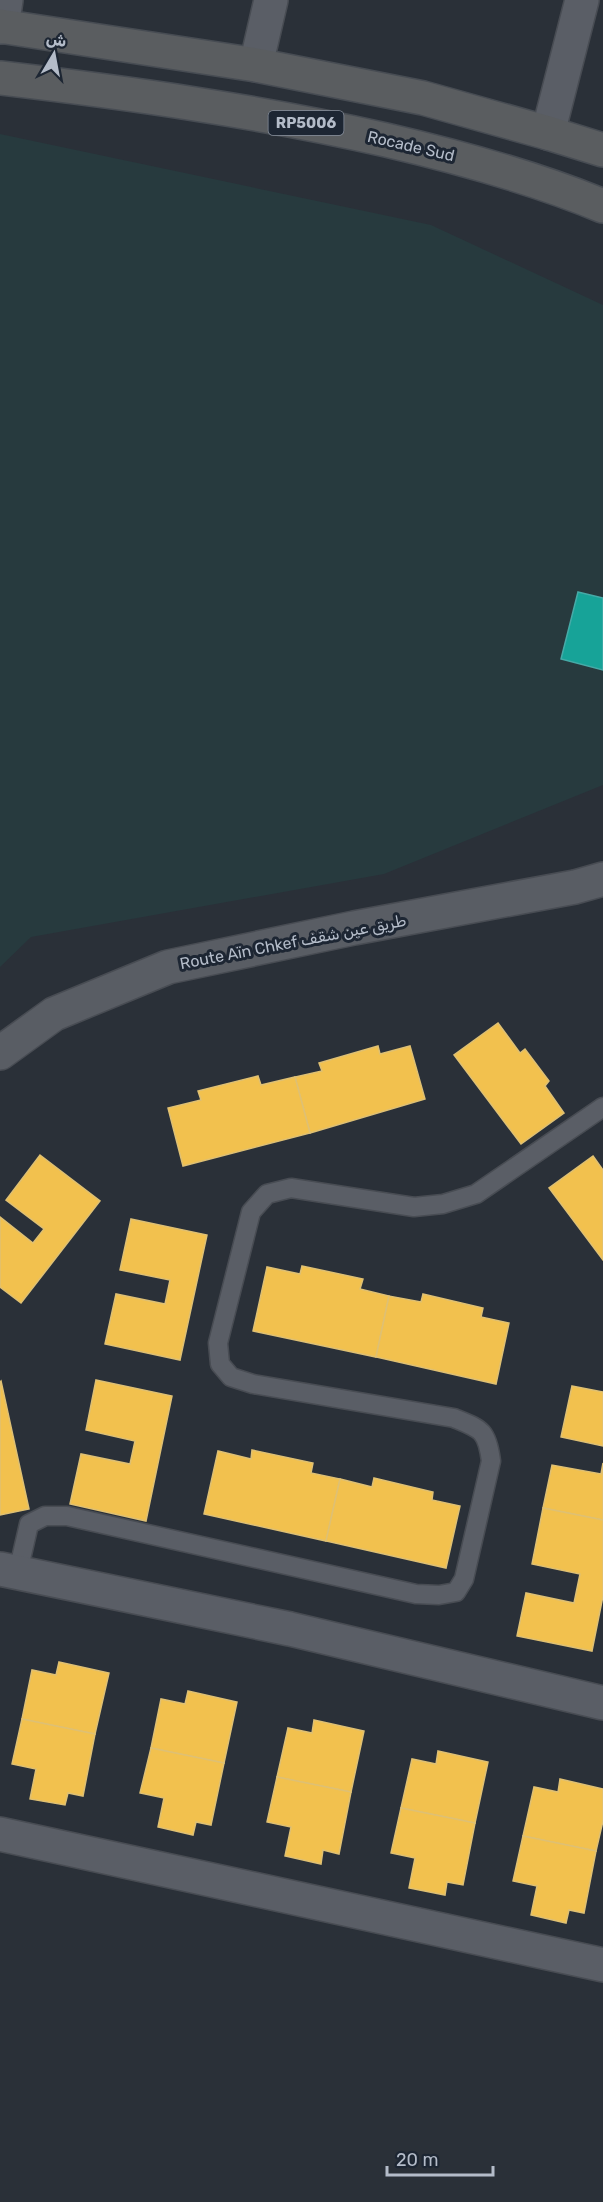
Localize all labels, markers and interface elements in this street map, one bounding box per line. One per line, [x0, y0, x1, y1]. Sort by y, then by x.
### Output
north arrow [24, 24, 84, 84]
text: ش [45, 29, 68, 51]
road number: RP5006 [268, 111, 344, 135]
street label: Rocade Sud [366, 127, 456, 165]
street label: Route Aïn Chkef طريق عين شقف [178, 911, 408, 974]
scale bar [387, 2139, 494, 2177]
text: 20 m [396, 2149, 438, 2171]

